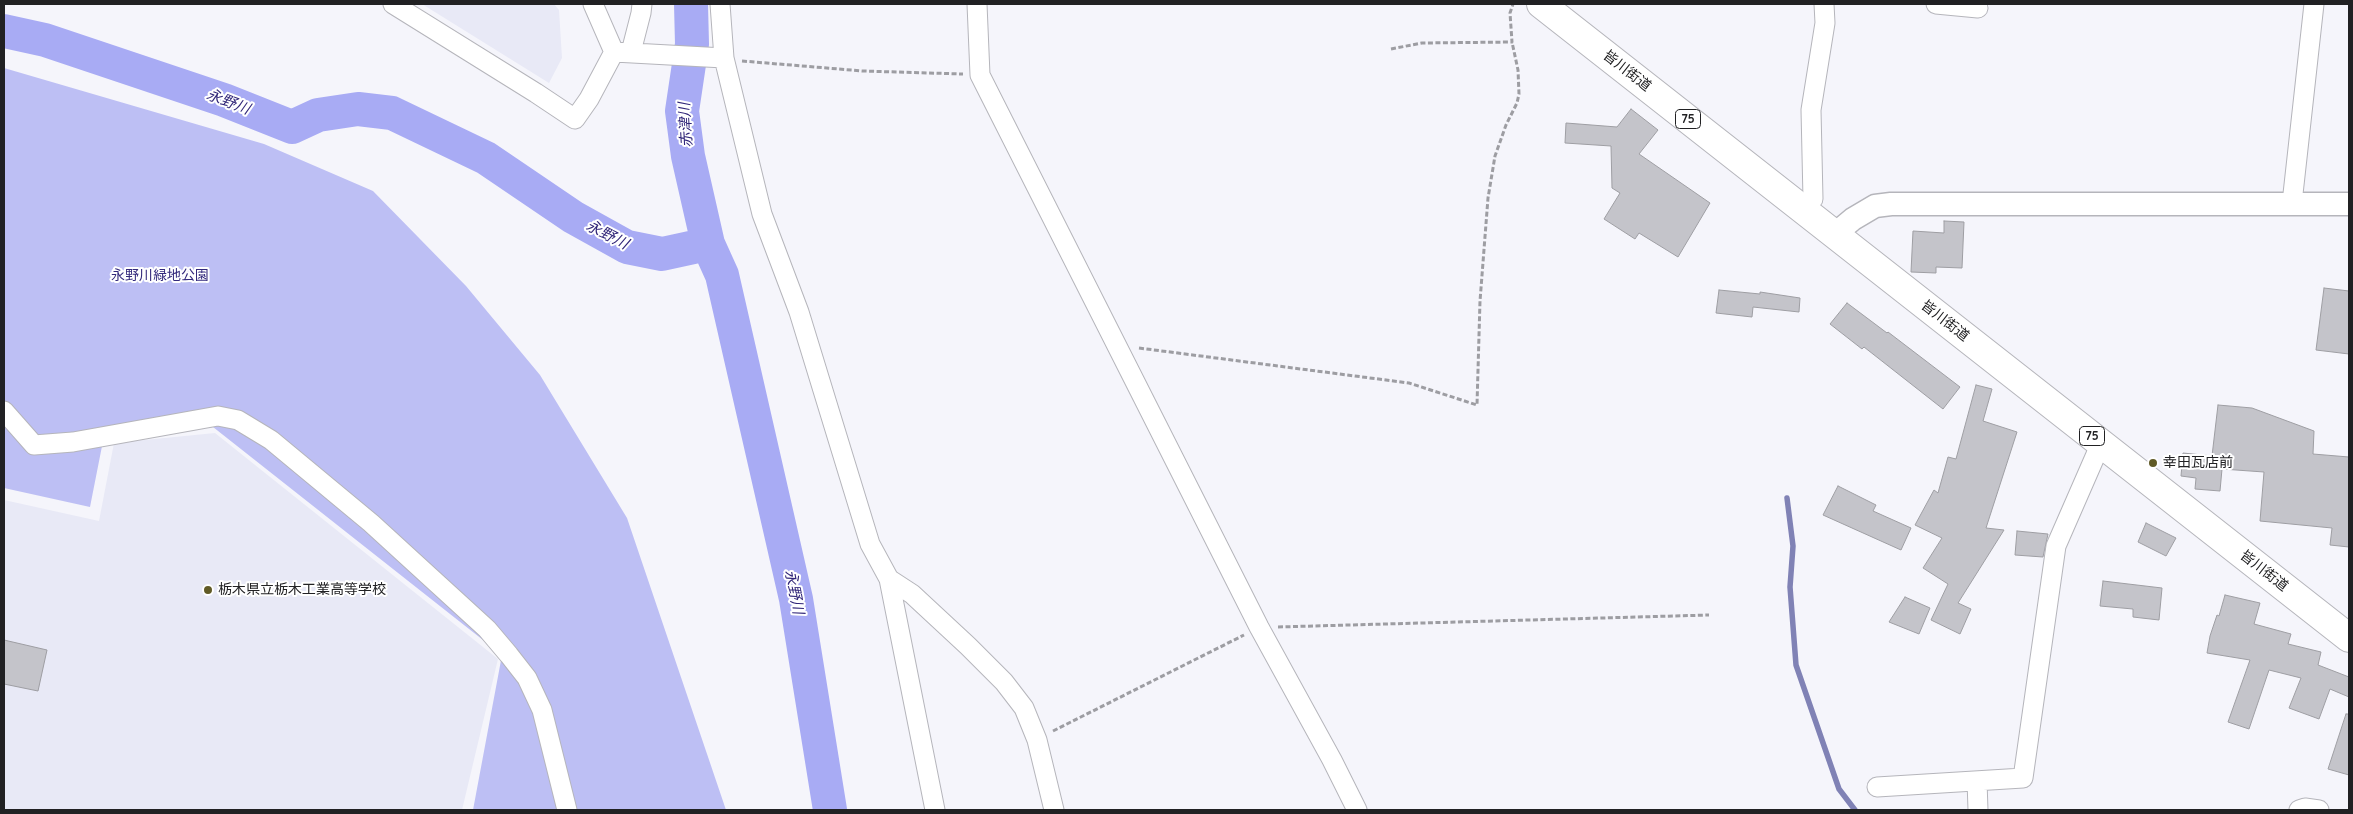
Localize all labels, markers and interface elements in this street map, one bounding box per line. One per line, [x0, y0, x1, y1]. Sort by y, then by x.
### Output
street label: 皆川街道 [1600, 47, 1654, 95]
water label: 永野川 [204, 86, 252, 118]
water label: 赤津川 [676, 102, 696, 148]
road number: 75 [1676, 110, 1700, 128]
water label: 永野川 [583, 217, 631, 253]
park label: 永野川緑地公園 [111, 268, 209, 284]
street label: 皆川街道 [1918, 297, 1972, 345]
road number: 75 [2080, 426, 2104, 446]
place label: 幸田瓦店前 [2163, 455, 2233, 471]
marker: 幸田瓦店前 [2147, 457, 2159, 469]
street label: 皆川街道 [2237, 547, 2291, 595]
water label: 永野川 [781, 568, 807, 616]
place label: 栃木県立栃木工業高等学校 [218, 582, 386, 598]
marker: 栃木県立栃木工業高等学校 [202, 584, 214, 596]

